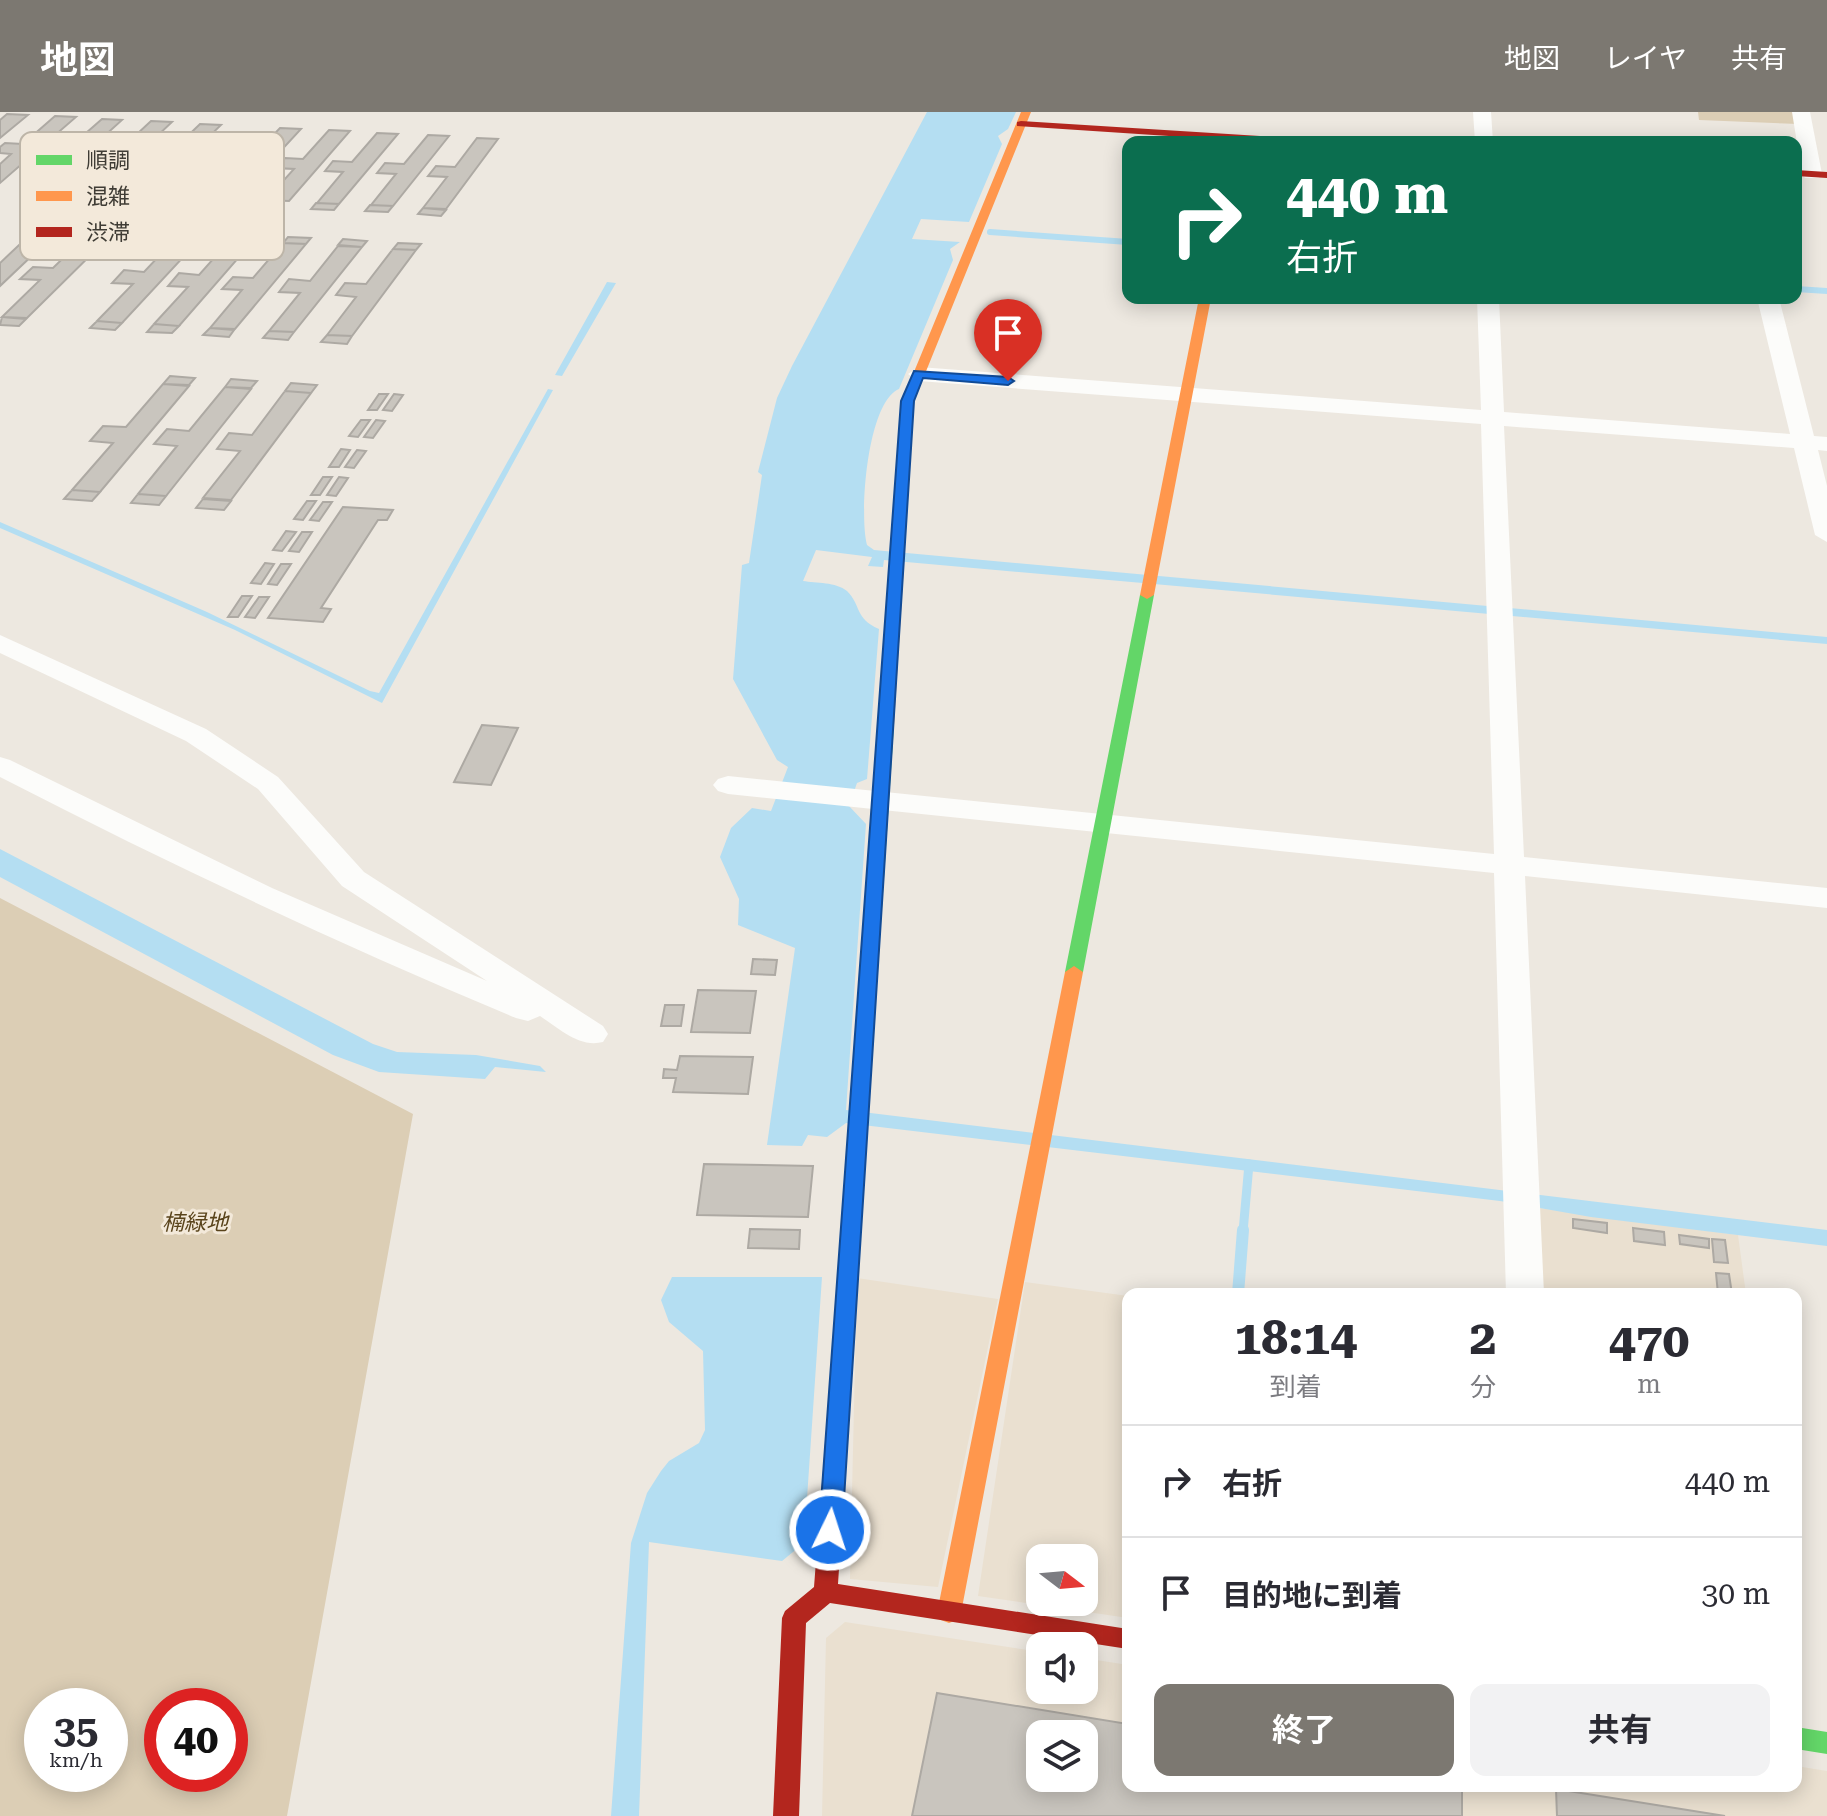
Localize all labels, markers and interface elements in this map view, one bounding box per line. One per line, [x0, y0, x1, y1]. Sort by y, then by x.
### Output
text: 地図 [40, 38, 116, 82]
text: 地図 [1504, 42, 1560, 75]
text: レイヤ [1604, 42, 1687, 75]
text: 共有 [1731, 42, 1787, 75]
legend [20, 132, 284, 260]
text: 順調 [86, 148, 130, 173]
text: 440 m [1286, 161, 1448, 227]
icon: right [1154, 168, 1258, 272]
text: 混雑 [86, 184, 130, 209]
text: 渋滞 [86, 220, 130, 245]
text: 右折 [1286, 237, 1358, 279]
pin [974, 299, 1042, 381]
icon: arrive [986, 311, 1030, 355]
park label: 楠緑地 [162, 1210, 230, 1235]
text: 18:14 [1234, 1310, 1357, 1366]
text: 2 [1469, 1310, 1496, 1366]
text: 470 [1609, 1313, 1689, 1369]
text: m [1637, 1369, 1661, 1399]
text: 到着 [1270, 1372, 1322, 1402]
text: 分 [1470, 1372, 1496, 1402]
icon: right [1154, 1459, 1198, 1503]
text: 440 m [1685, 1464, 1770, 1499]
text: 右折 [1222, 1466, 1282, 1501]
position arrow [788, 1488, 872, 1572]
north arrow [1026, 1544, 1098, 1616]
map controls [1026, 1544, 1098, 1792]
icon: arrive [1154, 1571, 1198, 1615]
text: 30 m [1701, 1576, 1770, 1611]
text: 目的地に到着 [1222, 1578, 1402, 1613]
button: sound [1026, 1632, 1098, 1704]
button: 終了 [1154, 1684, 1454, 1776]
button: 共有 [1470, 1684, 1770, 1776]
speed limit sign: 40 [144, 1688, 248, 1792]
text: 35 [54, 1706, 98, 1753]
button: layers [1026, 1720, 1098, 1792]
text: km/h [49, 1748, 103, 1772]

